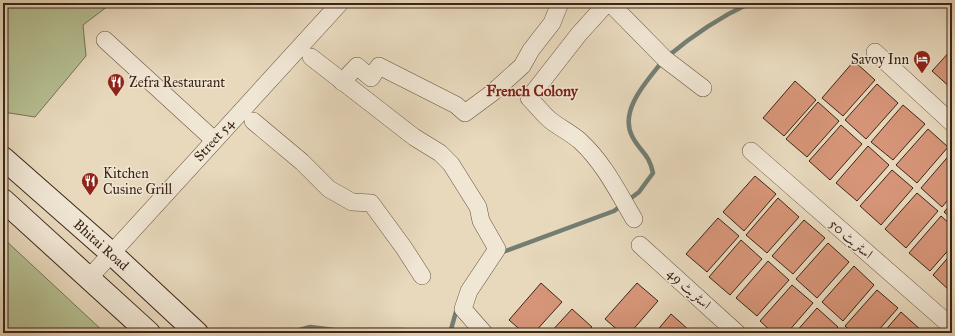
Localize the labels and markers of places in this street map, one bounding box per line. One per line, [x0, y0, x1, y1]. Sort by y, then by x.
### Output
hotel icon: Savoy Inn [912, 49, 932, 74]
place label: Savoy Inn [851, 51, 909, 68]
restaurant icon: Zefra Restaurant [106, 72, 126, 97]
place label: Zefra Restaurant [129, 74, 225, 91]
place label: Kitchen Cusine Grill [103, 165, 172, 198]
restaurant icon: Kitchen Cusine Grill [80, 171, 100, 196]

